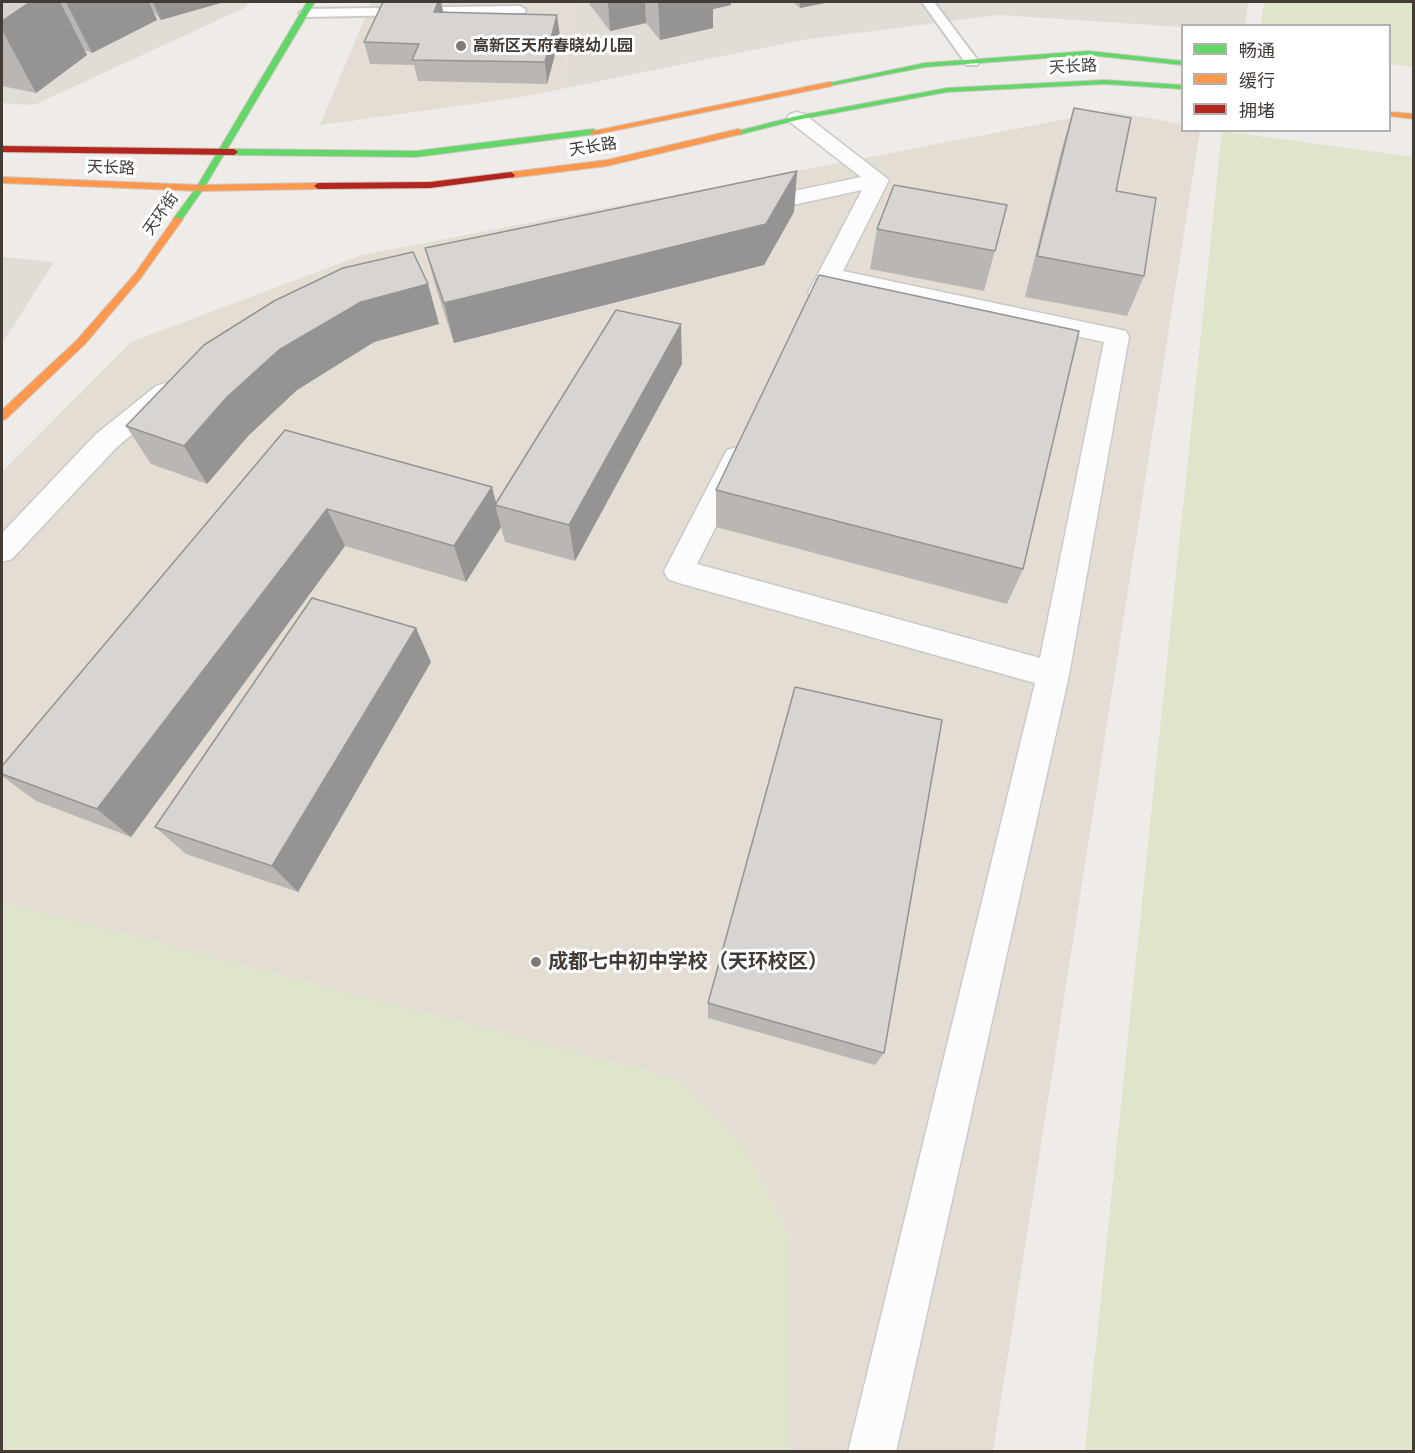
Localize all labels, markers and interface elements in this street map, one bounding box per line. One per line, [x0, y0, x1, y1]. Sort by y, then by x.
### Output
legend [1181, 24, 1391, 132]
place label: 高新区天府春晓幼儿园 [473, 36, 633, 56]
marker: 高新区天府春晓幼儿园 [454, 39, 468, 53]
text: 畅通 [1239, 40, 1275, 62]
street label: 天长路 [1049, 56, 1097, 78]
text: 缓行 [1239, 70, 1275, 92]
text: 拥堵 [1239, 100, 1275, 122]
street label: 天长路 [568, 134, 618, 160]
street label: 天长路 [87, 158, 135, 178]
street label: 天环街 [139, 189, 183, 239]
place label: 成都七中初中学校（天环校区） [548, 950, 828, 974]
marker: 成都七中初中学校（天环校区） [529, 955, 543, 969]

